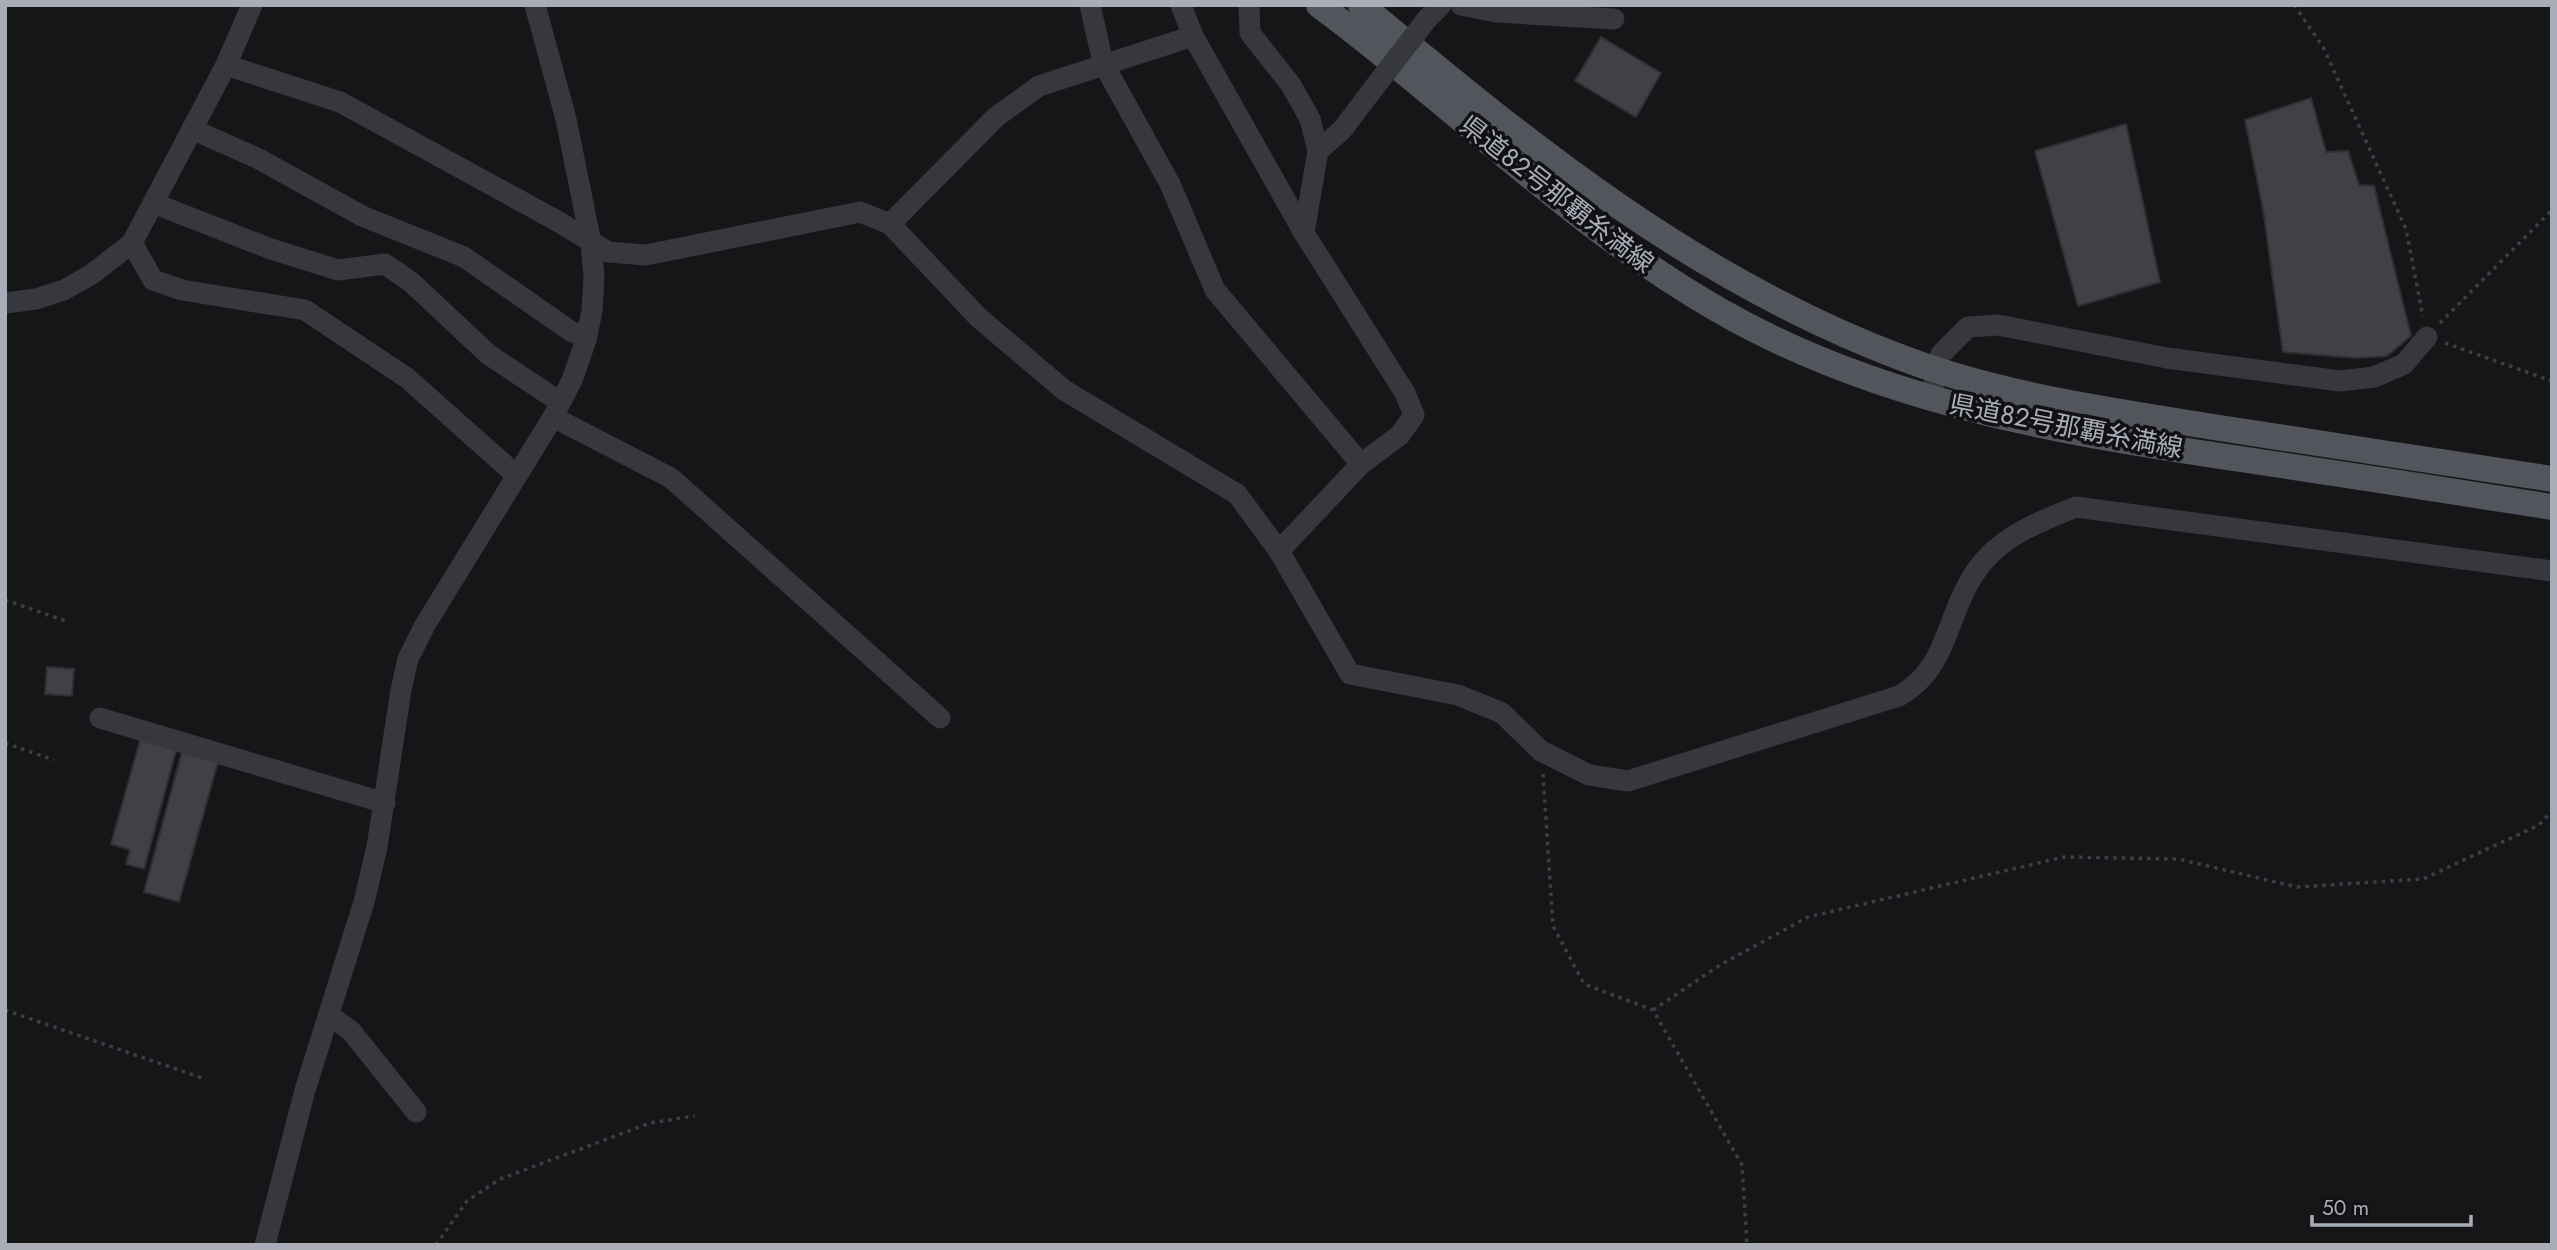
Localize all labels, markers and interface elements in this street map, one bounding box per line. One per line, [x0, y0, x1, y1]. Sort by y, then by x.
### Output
street label: 県道82号那覇糸満線 [1452, 106, 1662, 282]
street label: 県道82号那覇糸満線 [1946, 385, 2186, 467]
scale bar [2312, 1184, 2471, 1228]
text: 50 m [2322, 1193, 2369, 1223]

